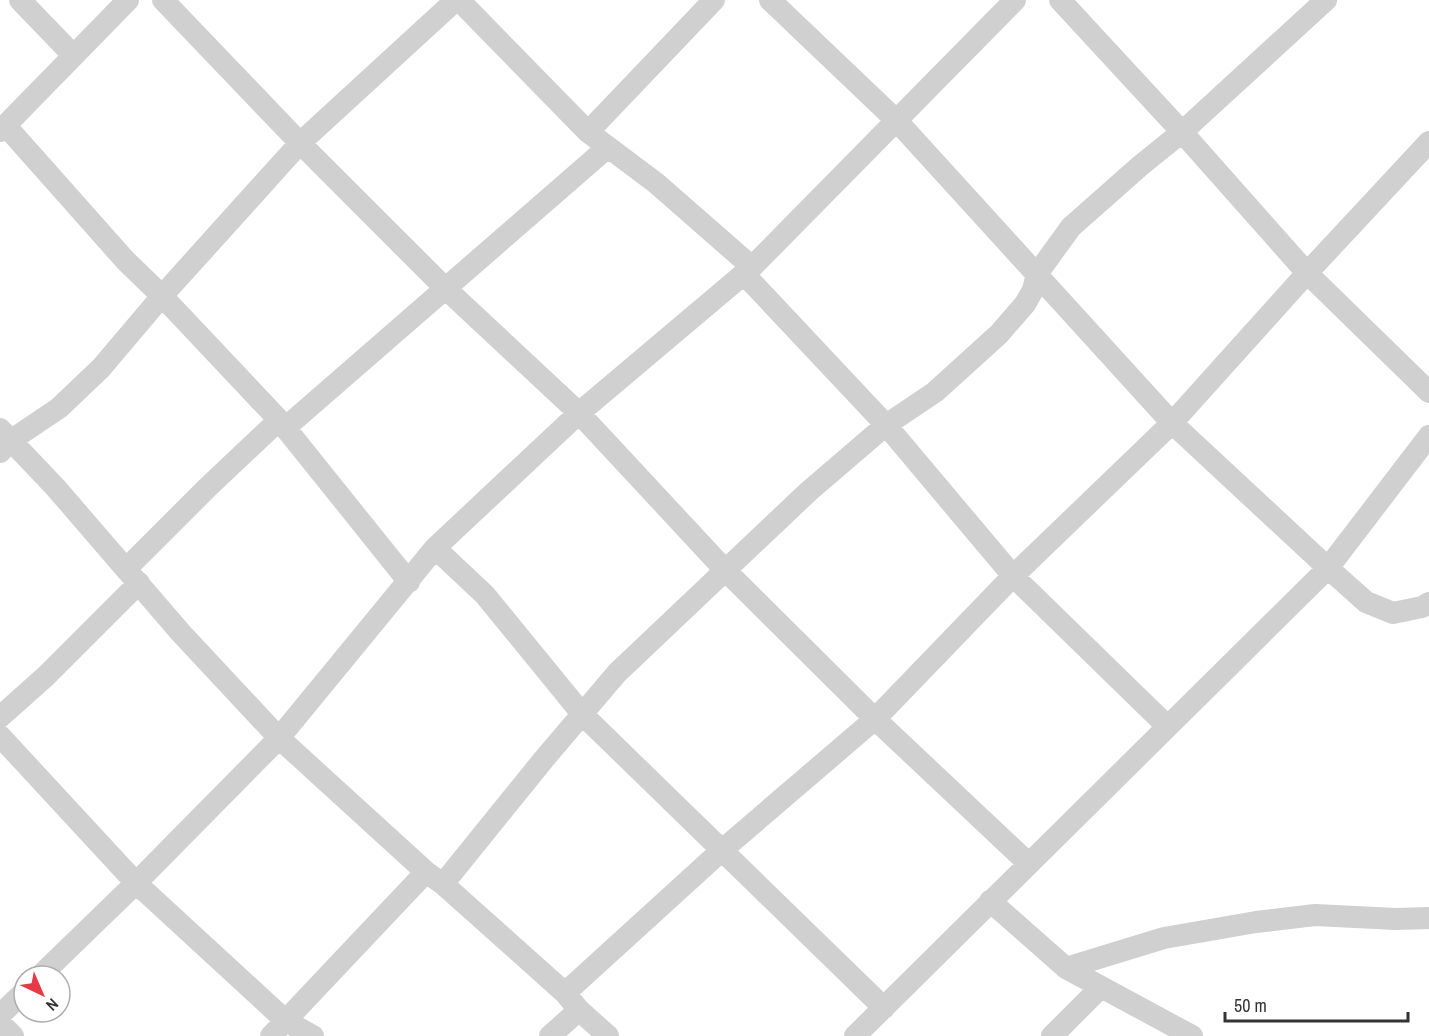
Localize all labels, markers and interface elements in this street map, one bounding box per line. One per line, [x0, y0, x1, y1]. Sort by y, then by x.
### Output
north arrow [12, 964, 72, 1024]
scale bar [1225, 985, 1408, 1023]
text: 50 m [1234, 993, 1267, 1018]
text: N [41, 994, 63, 1016]

